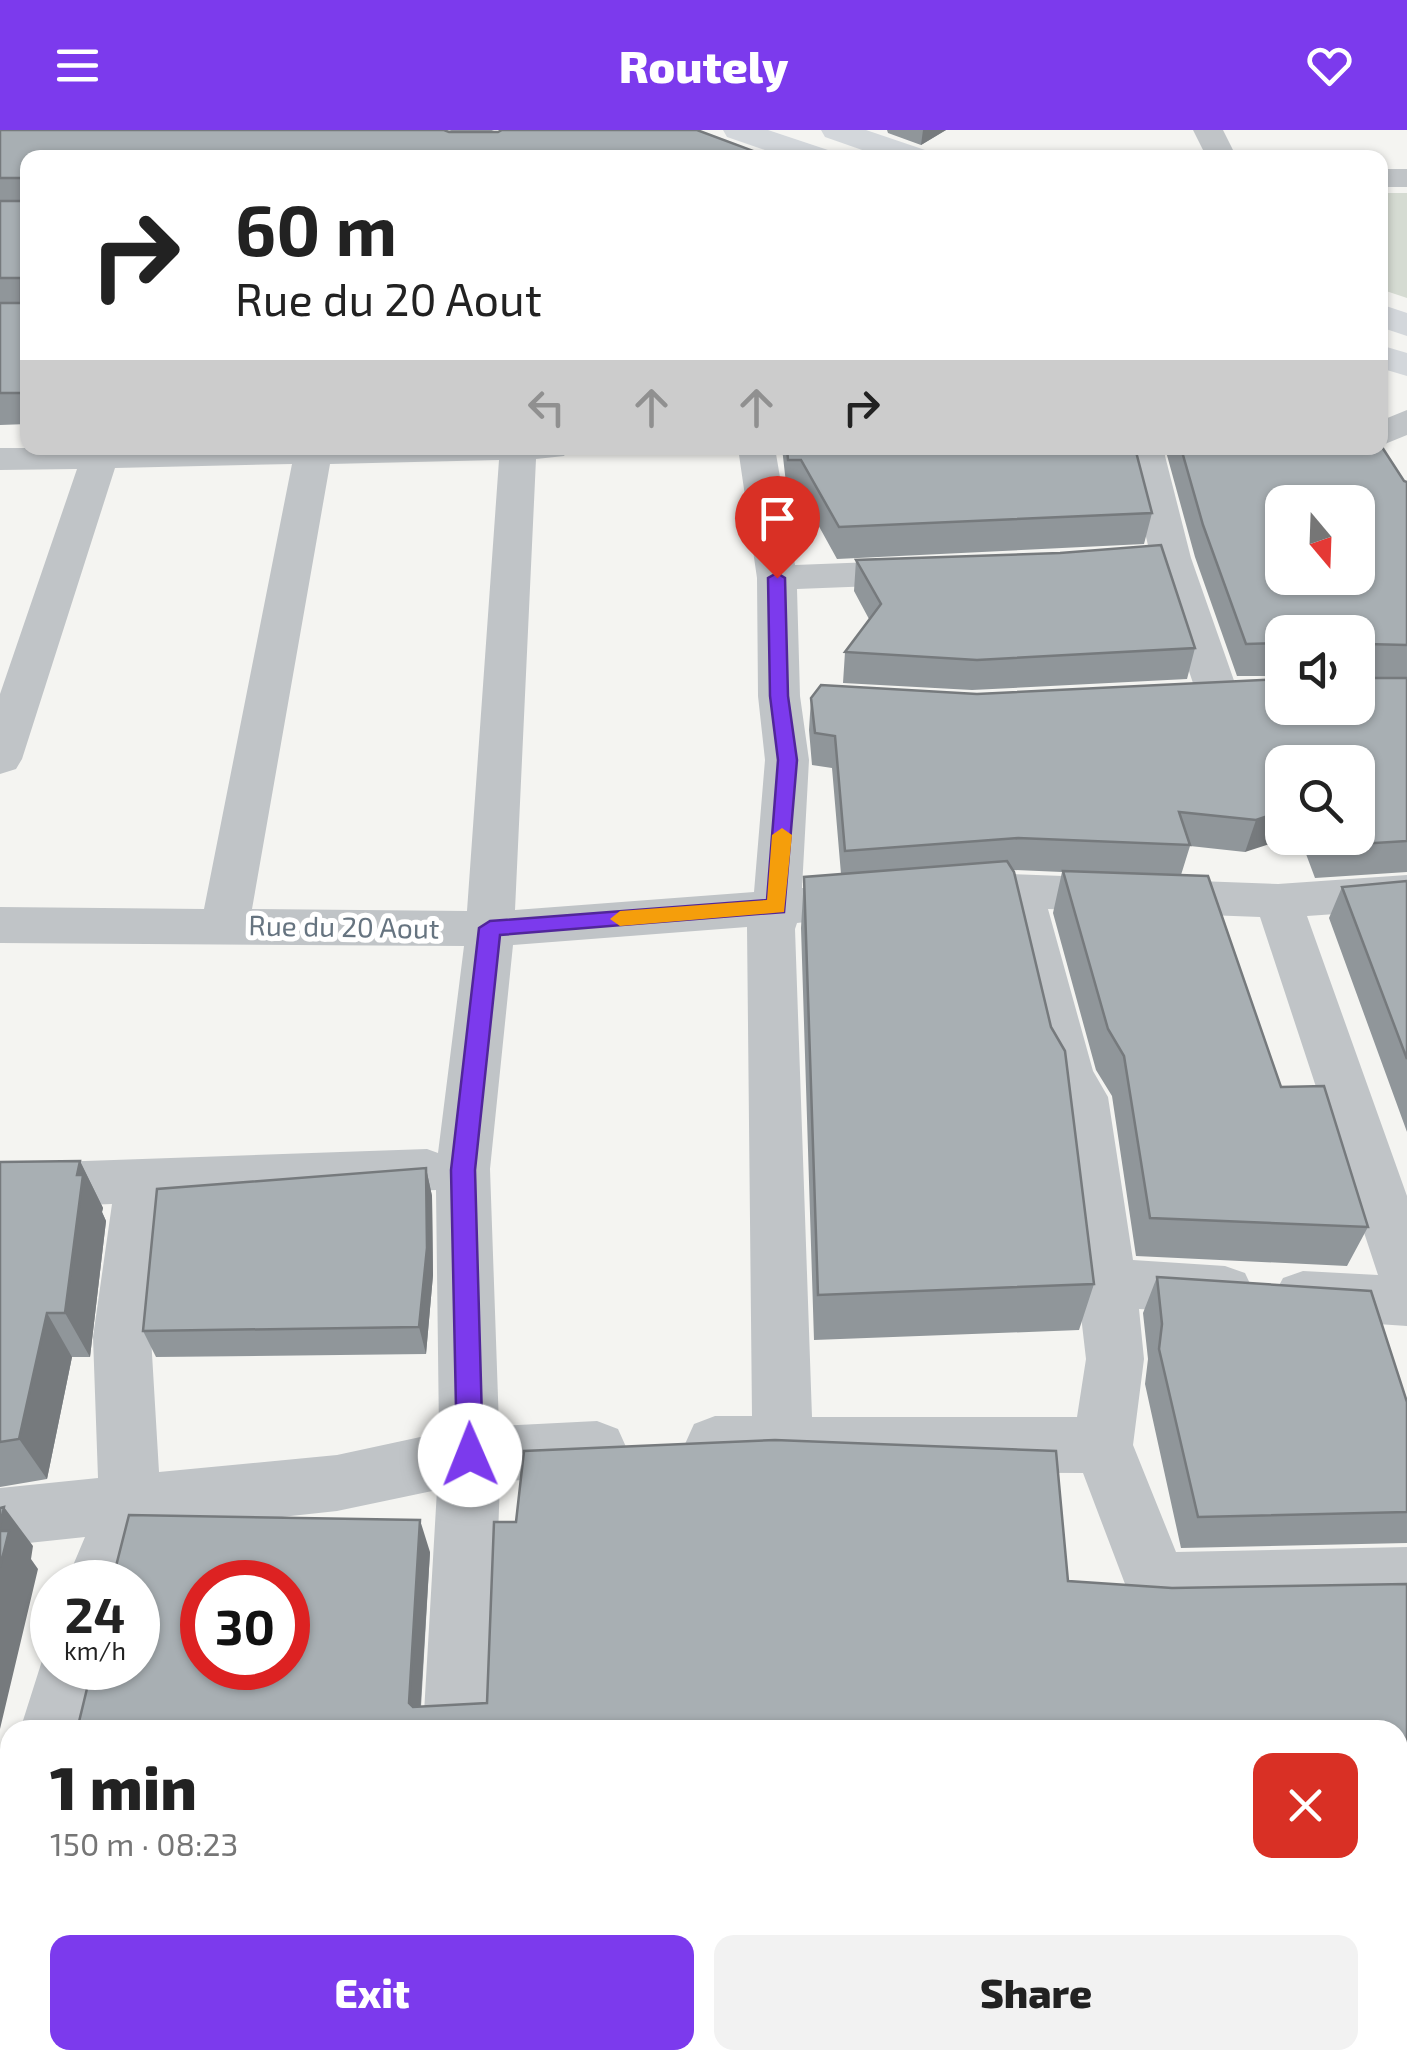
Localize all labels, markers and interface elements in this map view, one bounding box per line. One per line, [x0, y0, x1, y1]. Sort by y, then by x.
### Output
icon: menu [50, 38, 105, 93]
text: Routely [619, 38, 788, 92]
icon: heart [1302, 38, 1357, 93]
text: 60 m [235, 186, 397, 270]
icon: right [70, 190, 200, 320]
text: Rue du 20 Aout [235, 271, 542, 325]
icon: left [519, 380, 574, 435]
icon: ahead [624, 380, 679, 435]
icon: ahead [729, 380, 784, 435]
icon: right [834, 380, 889, 435]
pin [735, 476, 820, 579]
north arrow [1265, 485, 1375, 595]
map controls [1265, 485, 1375, 855]
icon: arrive [750, 491, 805, 546]
button: sound [1265, 615, 1375, 725]
button: search [1265, 745, 1375, 855]
street label: Rue du 20 Aout [248, 907, 440, 945]
position arrow [418, 1403, 522, 1507]
speed limit sign: 30 [180, 1560, 310, 1690]
text: 24 [65, 1583, 125, 1643]
text: km/h [64, 1635, 126, 1665]
text: 1 min [50, 1750, 197, 1822]
button: close [1253, 1753, 1358, 1858]
text: 150 m · 08:23 [50, 1824, 238, 1862]
button: Exit [50, 1935, 694, 2050]
button: Share [714, 1935, 1358, 2050]

